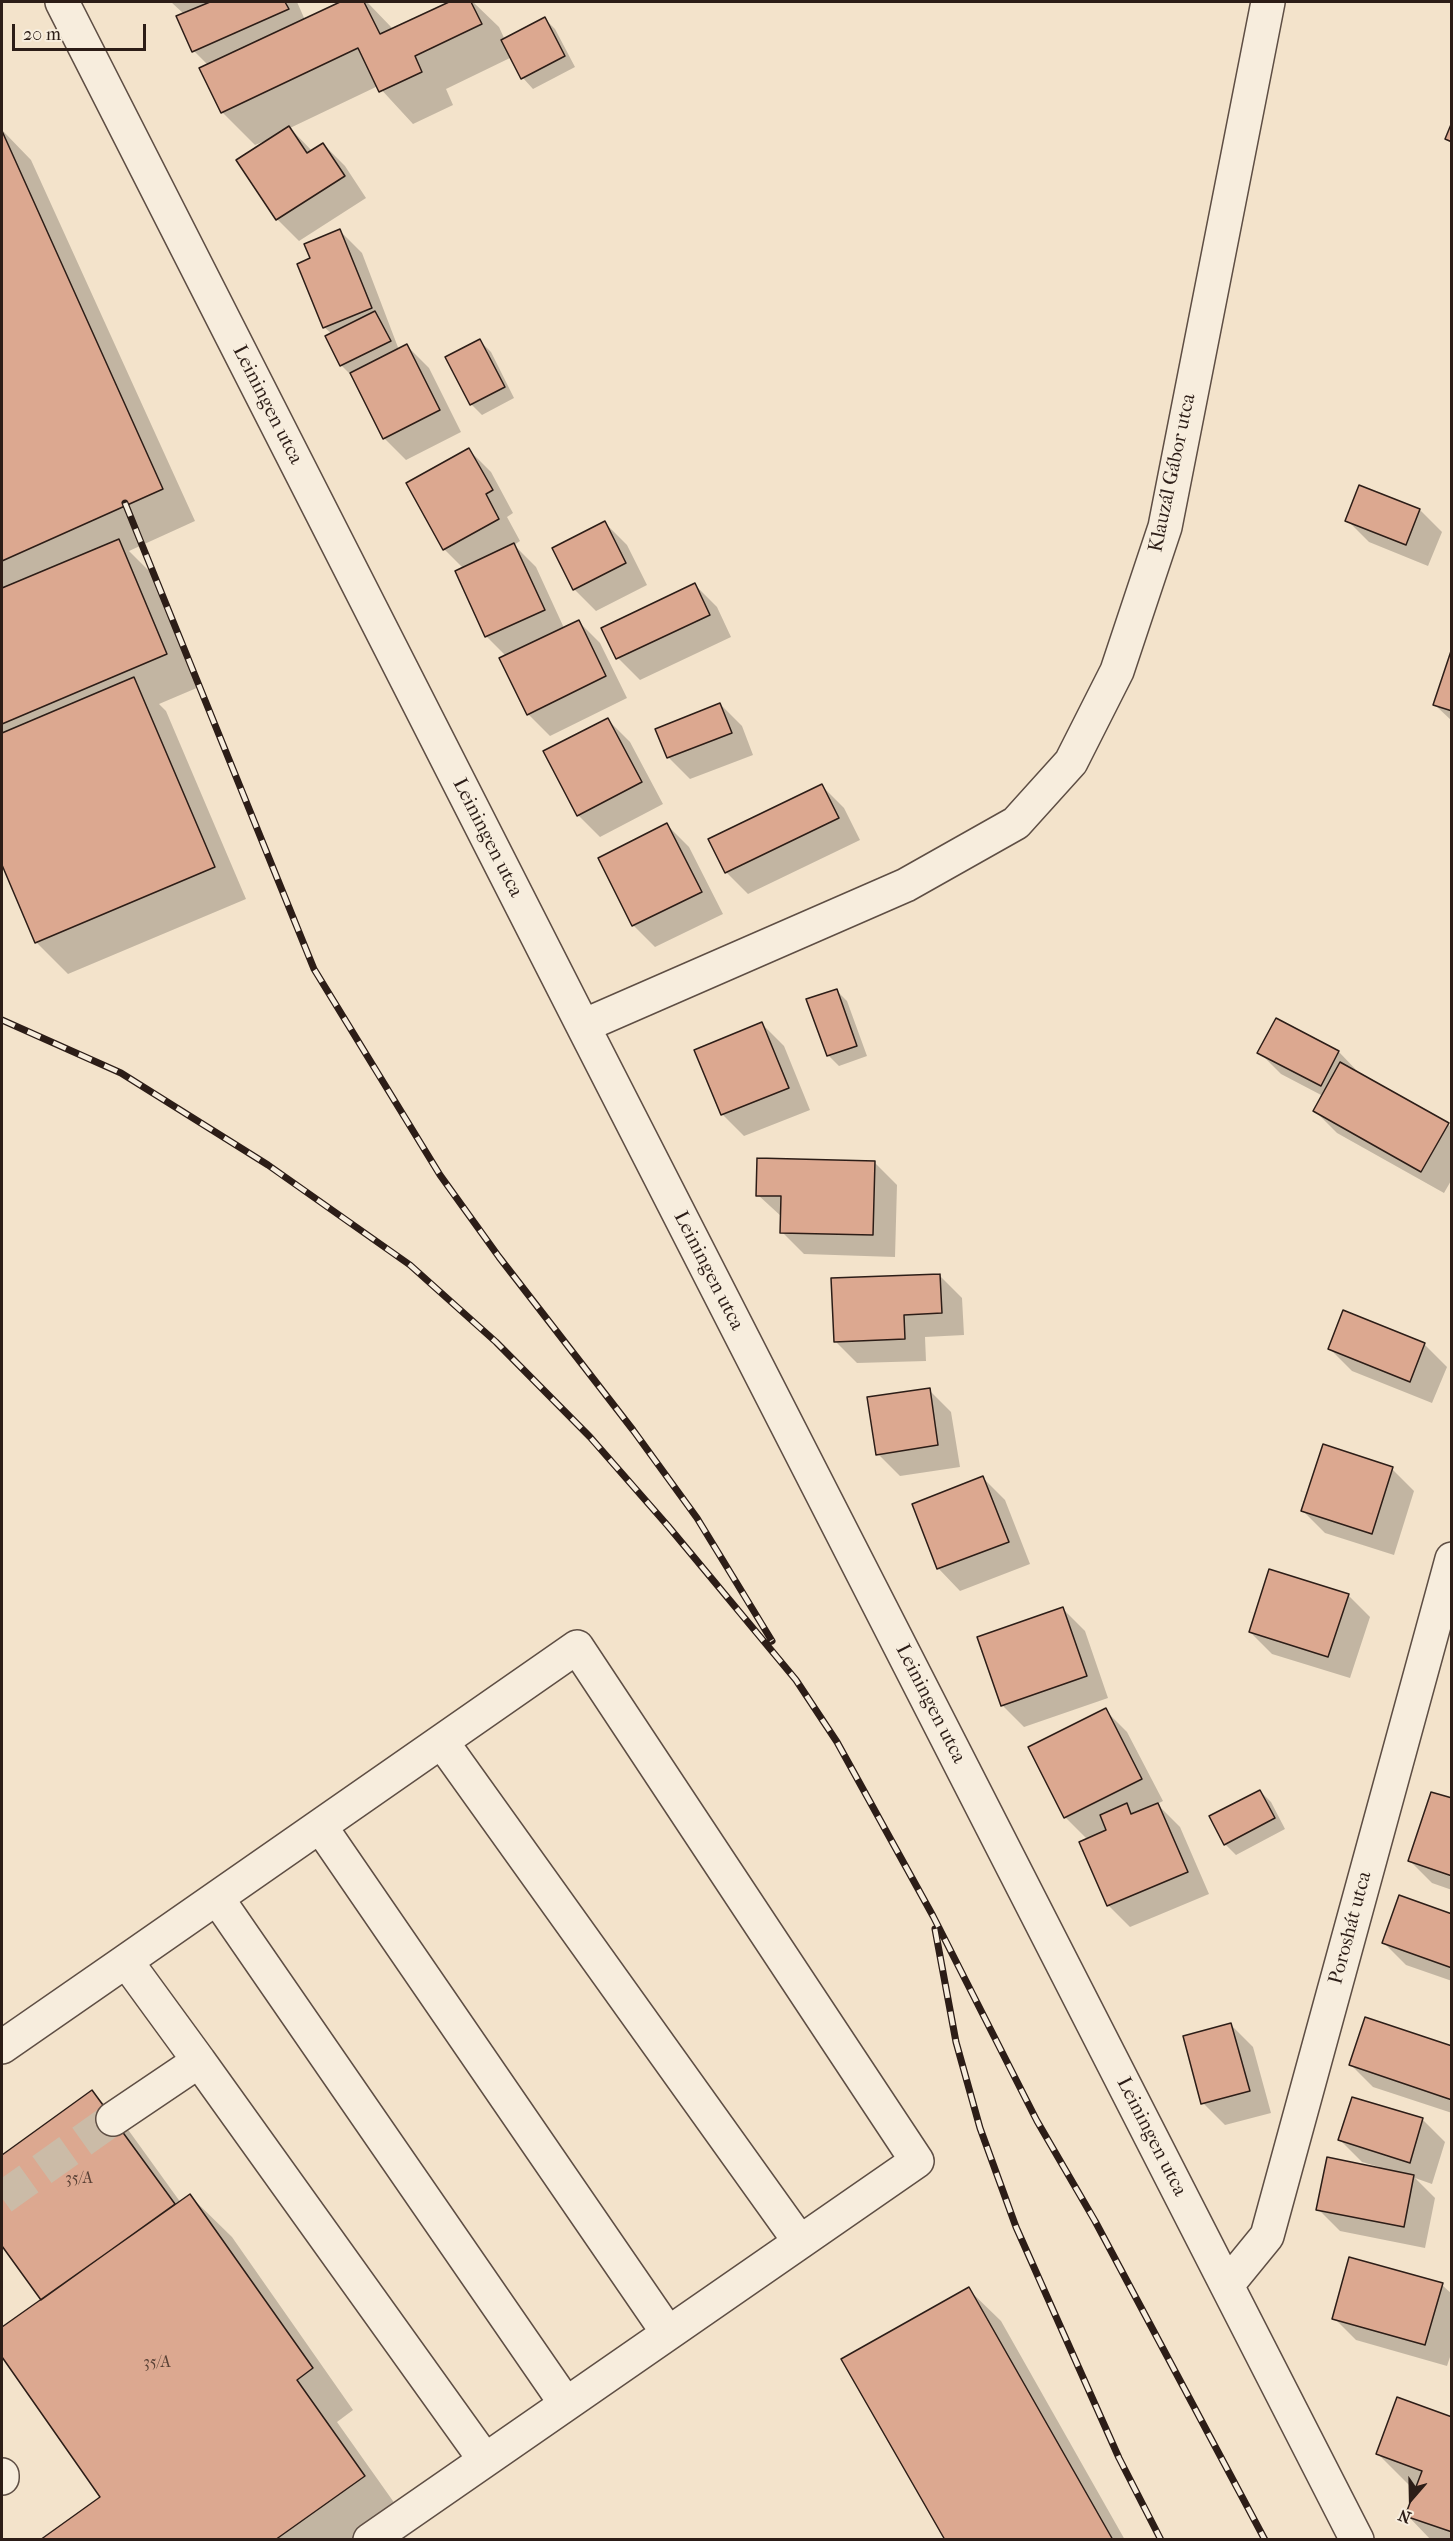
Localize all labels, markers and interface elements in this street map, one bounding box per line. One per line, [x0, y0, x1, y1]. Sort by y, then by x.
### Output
scale bar [15, 12, 148, 50]
text: 20 m [23, 24, 61, 45]
street label: Leiningen utca [227, 342, 307, 468]
street label: Klauzál Gábor utca [1144, 391, 1202, 555]
street label: Leiningen utca [447, 775, 527, 901]
street label: Leiningen utca [668, 1208, 748, 1334]
street label: Leiningen utca [890, 1641, 970, 1767]
street label: Poroshát utca [1324, 1869, 1378, 1987]
street label: Leiningen utca [1111, 2074, 1191, 2200]
house number: 35/A [65, 2169, 93, 2189]
house number: 35/A [143, 2353, 171, 2373]
north arrow [1381, 2469, 1441, 2529]
text: N [1396, 2505, 1414, 2527]

